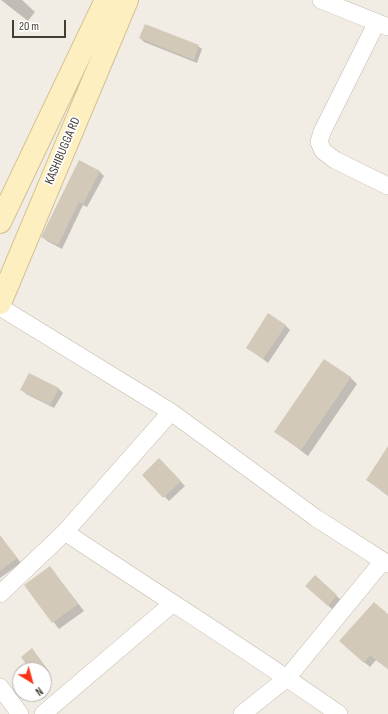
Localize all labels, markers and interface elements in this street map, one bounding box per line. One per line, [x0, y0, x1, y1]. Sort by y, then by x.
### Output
scale bar [14, 12, 68, 38]
text: 20 m [19, 19, 39, 34]
street label: KASHIBUGGA RD [42, 115, 84, 187]
north arrow [12, 662, 52, 702]
text: N [33, 684, 45, 698]

